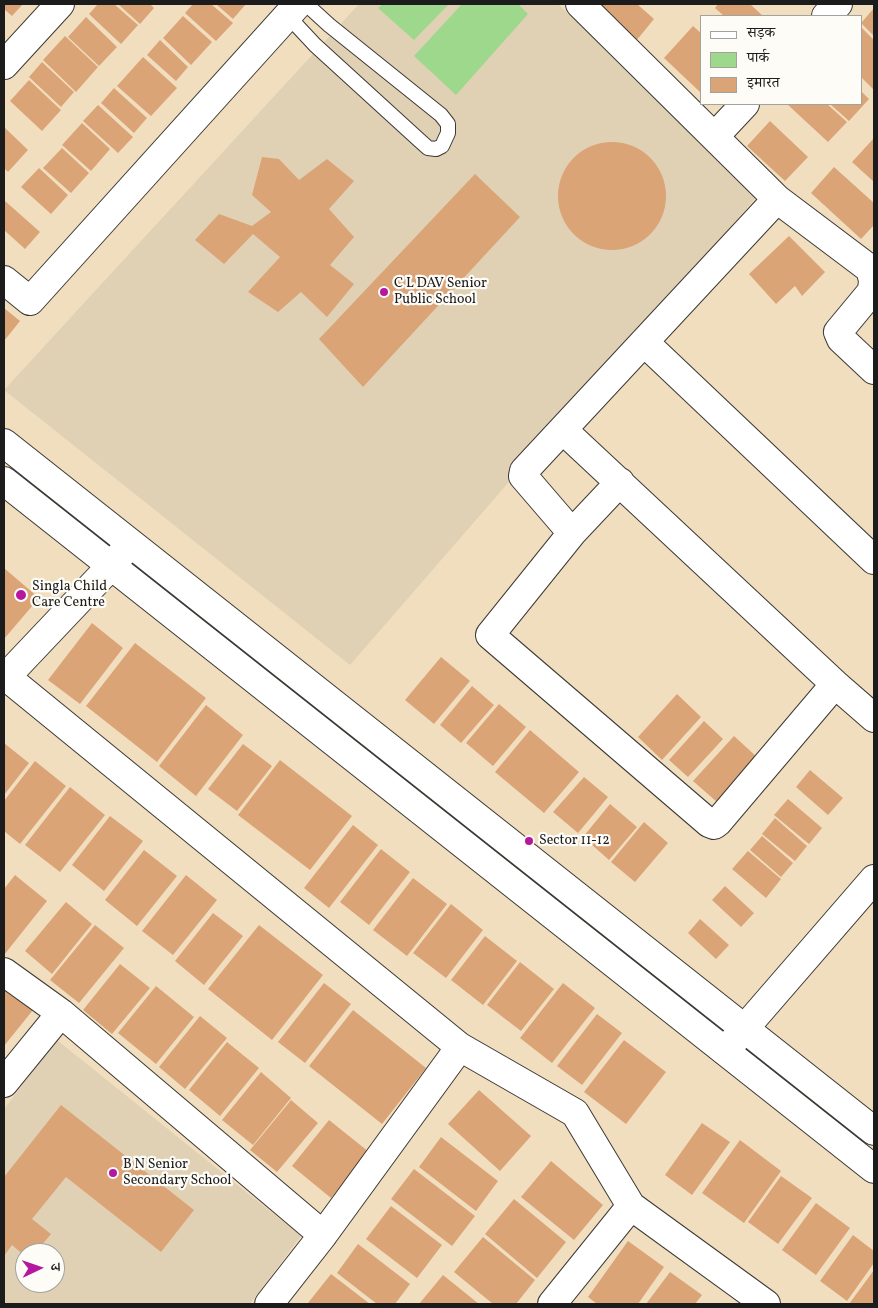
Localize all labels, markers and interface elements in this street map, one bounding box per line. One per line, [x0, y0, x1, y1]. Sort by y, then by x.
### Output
legend [700, 15, 863, 105]
text: सड़क [747, 23, 775, 44]
text: पार्क [747, 48, 769, 69]
text: इमारत [747, 73, 780, 94]
place label: C L DAV Senior Public School [394, 276, 487, 308]
marker: C L DAV Senior Public School [378, 286, 390, 298]
place label: Singla Child Care Centre [32, 579, 107, 612]
marker: Singla Child Care Centre [14, 588, 28, 602]
place label: Sector 11-12 [539, 833, 610, 849]
marker: Sector 11-12 [523, 835, 535, 847]
place label: B N Senior Secondary School [123, 1157, 231, 1190]
marker: B N Senior Secondary School [107, 1167, 119, 1179]
north arrow [15, 1243, 65, 1293]
text: उ [45, 1263, 64, 1271]

